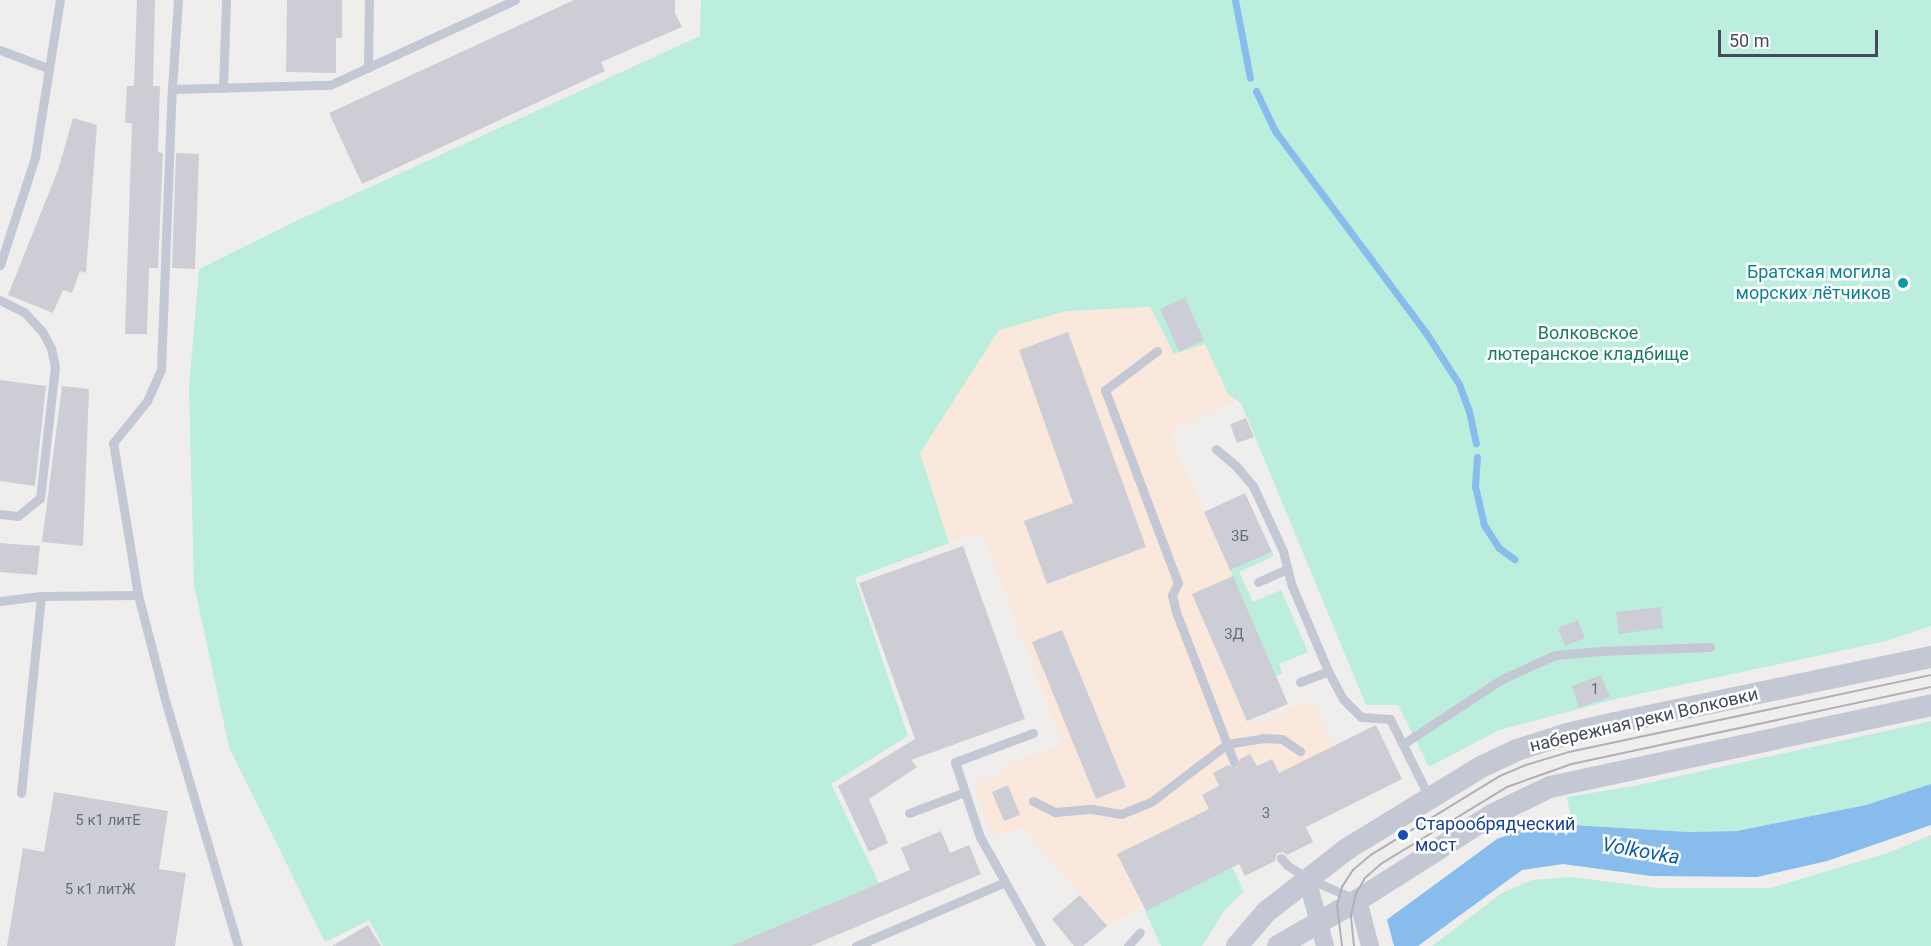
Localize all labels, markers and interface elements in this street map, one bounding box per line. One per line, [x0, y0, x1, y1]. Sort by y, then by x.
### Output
scale bar [1721, 18, 1882, 56]
text: 50 m [1729, 30, 1769, 51]
place label: Братская могила морских лётчиков [1736, 262, 1891, 304]
marker: Братская могила морских лётчиков [1896, 276, 1910, 290]
park label: Волковское лютеранское кладбище [1487, 323, 1689, 366]
house number: 3Б [1231, 528, 1249, 546]
house number: 3Д [1224, 626, 1244, 644]
house number: 1 [1591, 681, 1599, 699]
street label: набережная реки Волковки [1528, 683, 1760, 757]
house number: 3 [1262, 805, 1270, 823]
house number: 5 к1 литЕ [75, 812, 141, 830]
place label: Старообрядческий мост [1415, 814, 1575, 856]
marker: Старообрядческий мост [1396, 828, 1410, 842]
water label: Volkovka [1600, 832, 1682, 870]
house number: 5 к1 литЖ [65, 881, 135, 899]

